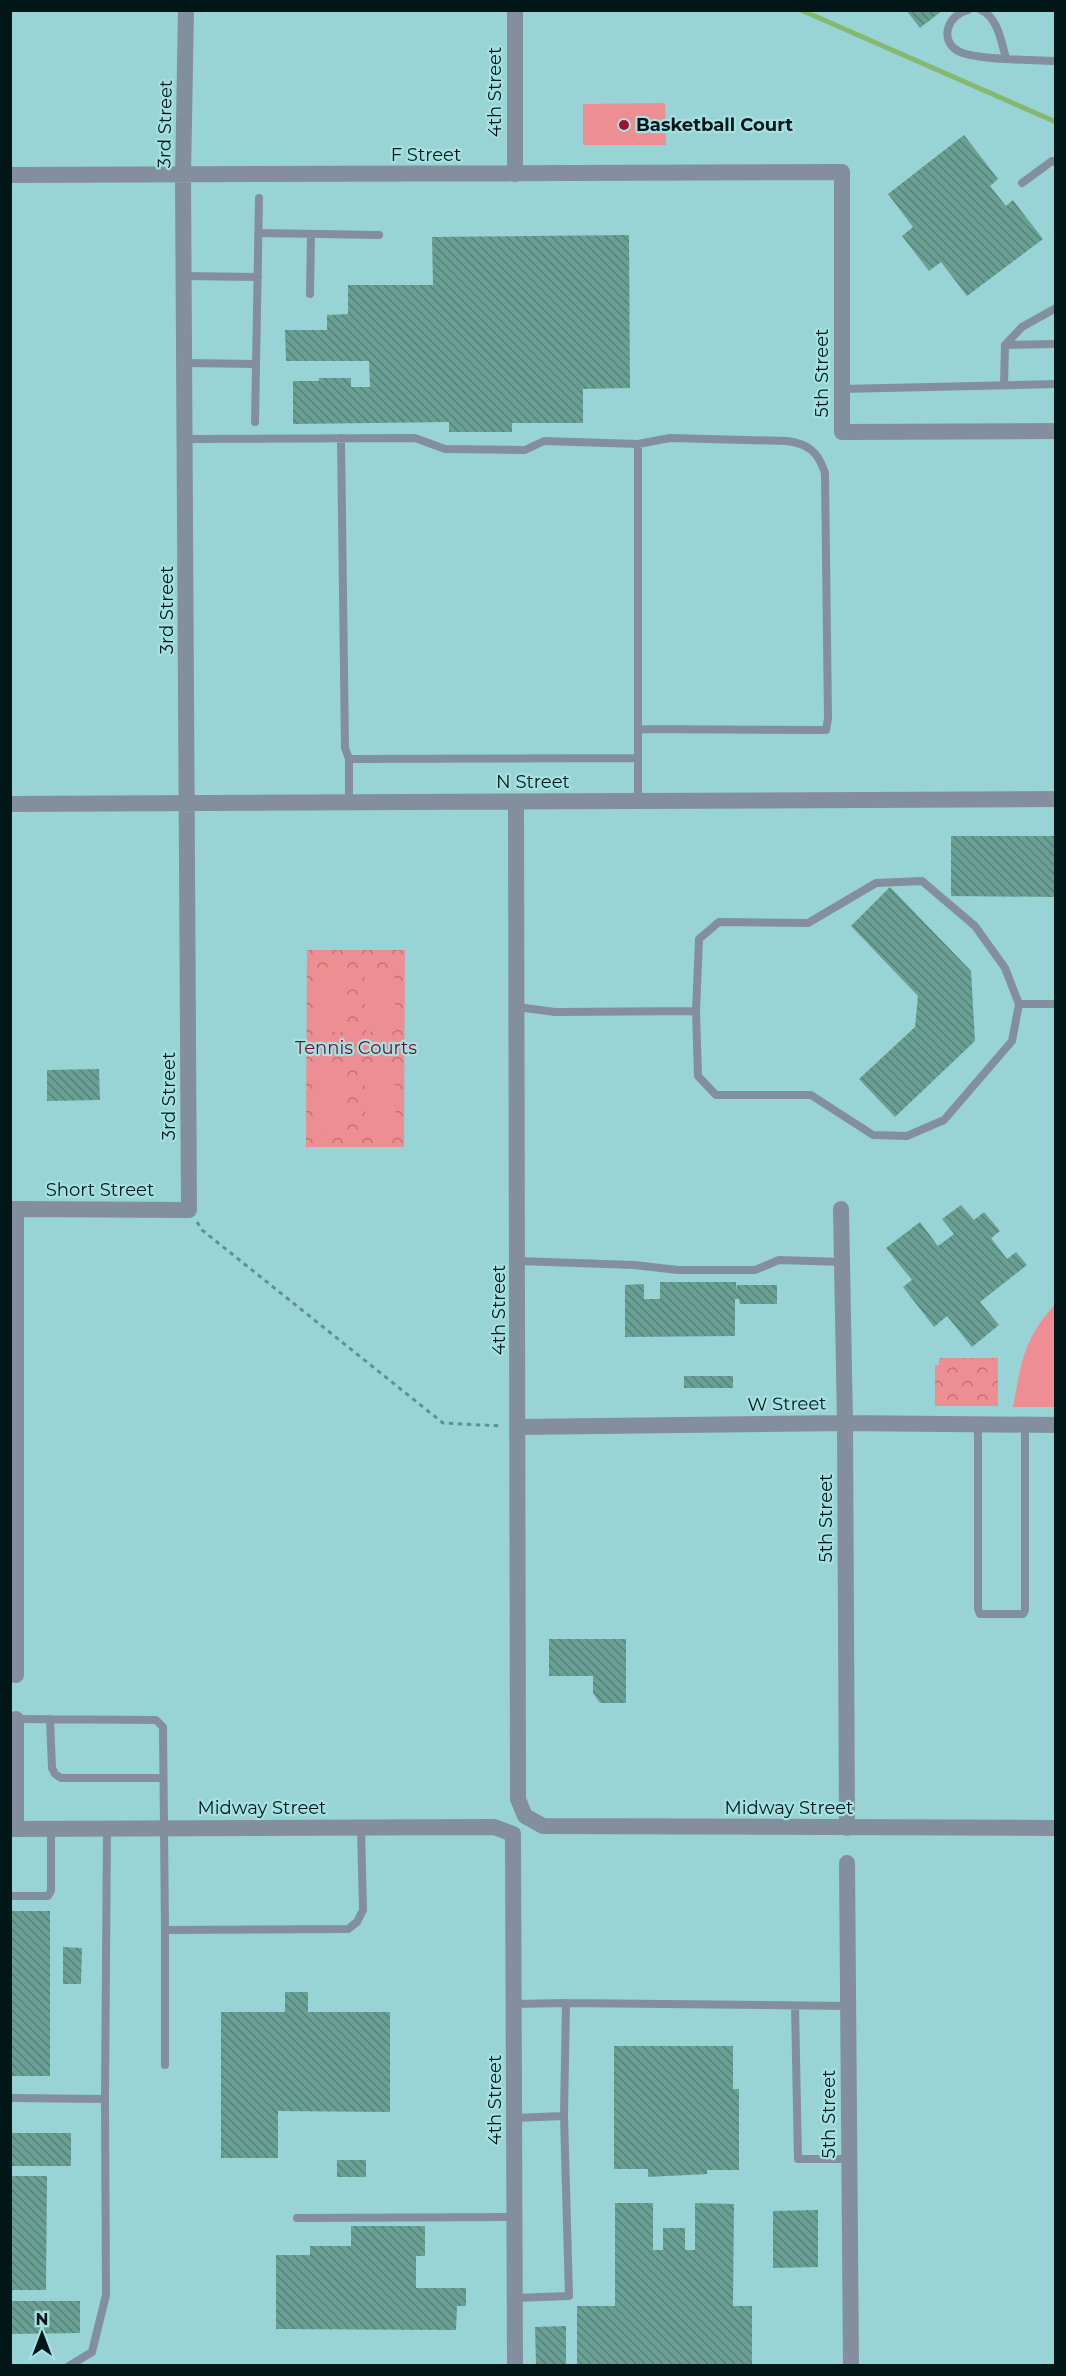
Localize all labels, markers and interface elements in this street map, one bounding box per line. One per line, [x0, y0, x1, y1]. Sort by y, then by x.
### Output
street label: 4th Street [484, 47, 506, 137]
street label: 3rd Street [153, 80, 177, 168]
place label: Basketball Court [636, 114, 793, 136]
marker: Basketball Court [617, 118, 631, 132]
street label: F Street [391, 144, 461, 166]
street label: 5th Street [811, 329, 833, 417]
street label: 3rd Street [156, 566, 178, 654]
street label: N Street [496, 771, 570, 793]
park label: Tennis Courts [295, 1037, 417, 1059]
street label: 3rd Street [158, 1052, 180, 1140]
street label: Short Street [46, 1179, 154, 1201]
street label: 4th Street [488, 1265, 510, 1355]
street label: W Street [747, 1392, 827, 1416]
street label: 5th Street [815, 1474, 837, 1562]
street label: Midway Street [198, 1797, 326, 1819]
street label: Midway Street [725, 1797, 853, 1819]
street label: 4th Street [484, 2055, 506, 2145]
street label: 5th Street [818, 2070, 840, 2158]
north arrow [12, 2304, 72, 2364]
text: N [36, 2310, 48, 2329]

